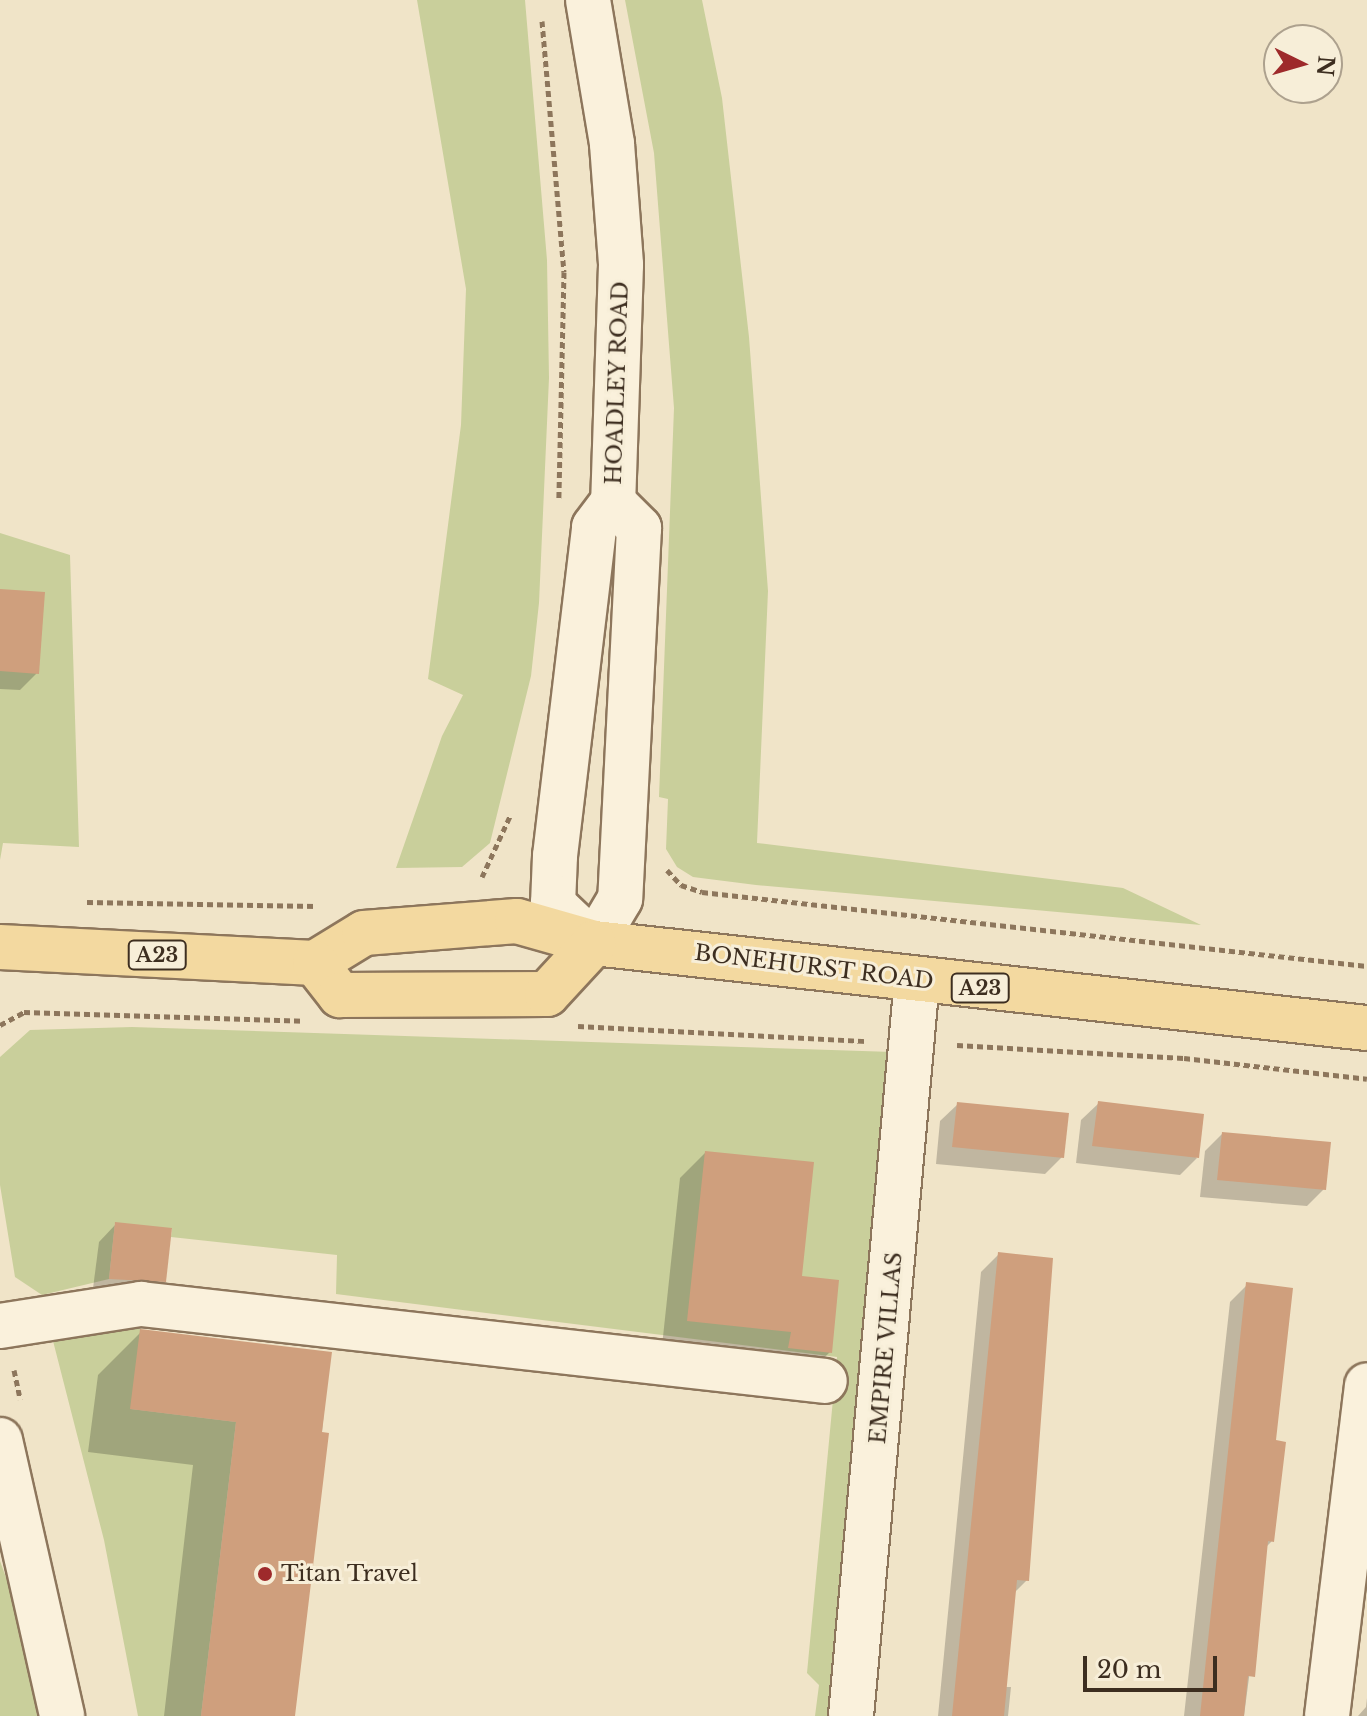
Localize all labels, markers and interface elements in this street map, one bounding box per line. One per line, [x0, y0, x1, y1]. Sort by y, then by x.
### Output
north arrow [1263, 24, 1343, 104]
text: N [1311, 54, 1340, 77]
street label: HOADLEY ROAD [600, 280, 634, 486]
road number: A23 [127, 939, 187, 971]
street label: BONEHURST ROAD [693, 939, 935, 995]
road number: A23 [950, 972, 1010, 1004]
street label: EMPIRE VILLAS [864, 1251, 908, 1445]
place label: Titan Travel [281, 1561, 418, 1587]
marker: Titan Travel [256, 1565, 274, 1583]
scale bar [1087, 1640, 1221, 1690]
text: 20 m [1097, 1655, 1162, 1684]

